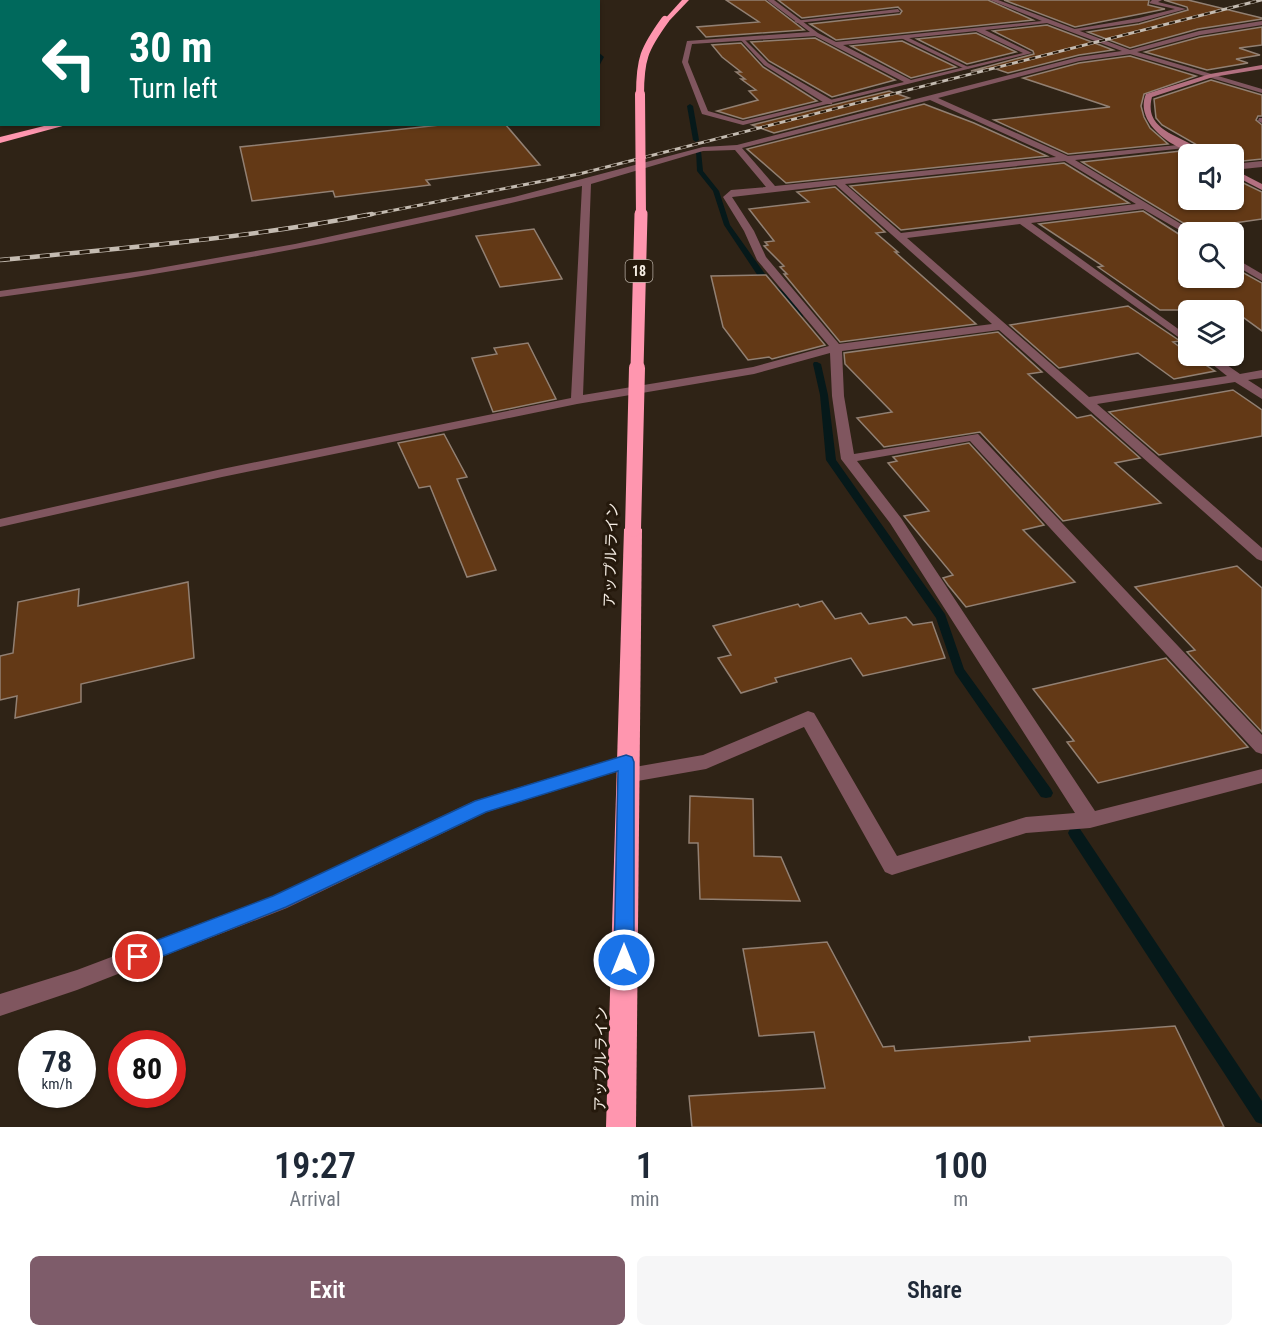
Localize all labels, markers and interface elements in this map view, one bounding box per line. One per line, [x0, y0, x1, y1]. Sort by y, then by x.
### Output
text: 30 m [129, 23, 212, 72]
icon: left [30, 24, 108, 102]
text: Turn left [129, 73, 218, 105]
map controls [1178, 144, 1244, 366]
button: sound [1178, 144, 1244, 210]
button: search [1178, 222, 1244, 288]
road number: 18 [626, 260, 652, 282]
button: layers [1178, 300, 1244, 366]
street label: アップルライン [600, 502, 622, 608]
position arrow [592, 928, 656, 992]
pin [112, 931, 163, 982]
icon: arrive [121, 940, 154, 973]
street label: アップルライン [591, 1006, 611, 1112]
speed limit sign: 80 [108, 1030, 186, 1108]
text: 78 [42, 1044, 72, 1079]
text: km/h [42, 1075, 72, 1093]
text: 19:27 [274, 1145, 356, 1187]
text: 1 [636, 1145, 654, 1187]
text: 100 [934, 1145, 988, 1187]
text: Arrival [290, 1187, 341, 1211]
text: min [630, 1187, 659, 1211]
text: m [953, 1187, 968, 1211]
button: Exit [30, 1256, 625, 1325]
button: Share [637, 1256, 1232, 1325]

